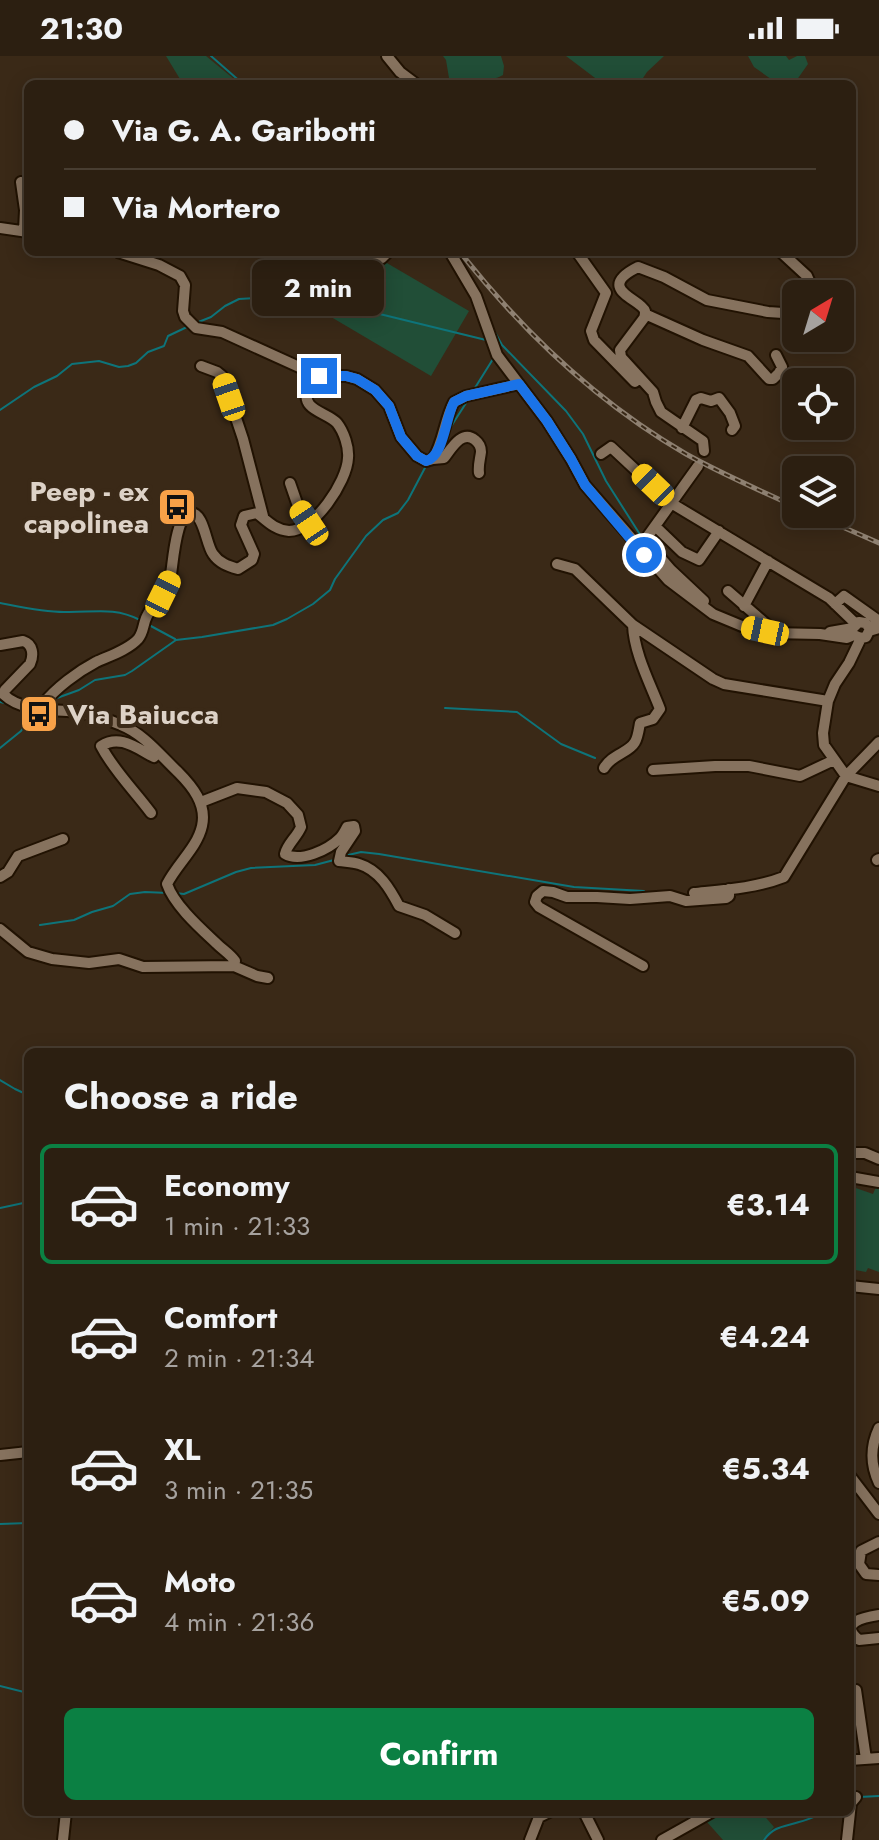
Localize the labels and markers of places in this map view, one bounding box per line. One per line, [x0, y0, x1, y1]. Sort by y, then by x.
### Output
place label: Peep - ex capolinea [24, 471, 149, 544]
bus stop icon: Peep - ex capolinea [156, 486, 198, 528]
bus stop icon: Via Baiucca [18, 693, 60, 735]
place label: Via Baiucca [66, 694, 219, 735]

